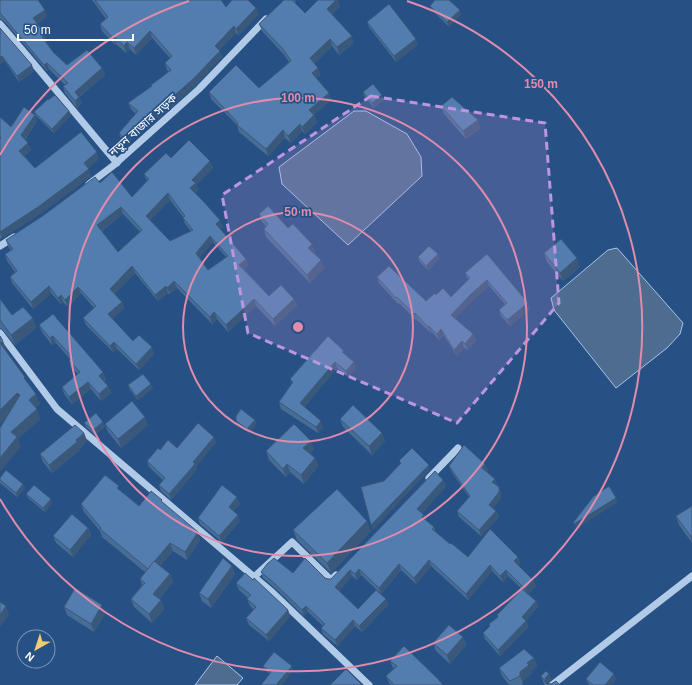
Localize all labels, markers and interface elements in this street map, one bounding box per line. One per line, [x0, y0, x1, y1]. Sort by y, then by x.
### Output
scale bar [18, 16, 133, 42]
text: 50 m [24, 23, 51, 37]
text: 150 m [524, 77, 558, 91]
street label: নতুন বাজার সড়ক [105, 91, 181, 161]
text: 100 m [281, 91, 315, 105]
text: 50 m [284, 205, 312, 219]
centre of rings [291, 320, 305, 334]
north arrow [16, 629, 56, 669]
text: N [23, 650, 37, 664]

